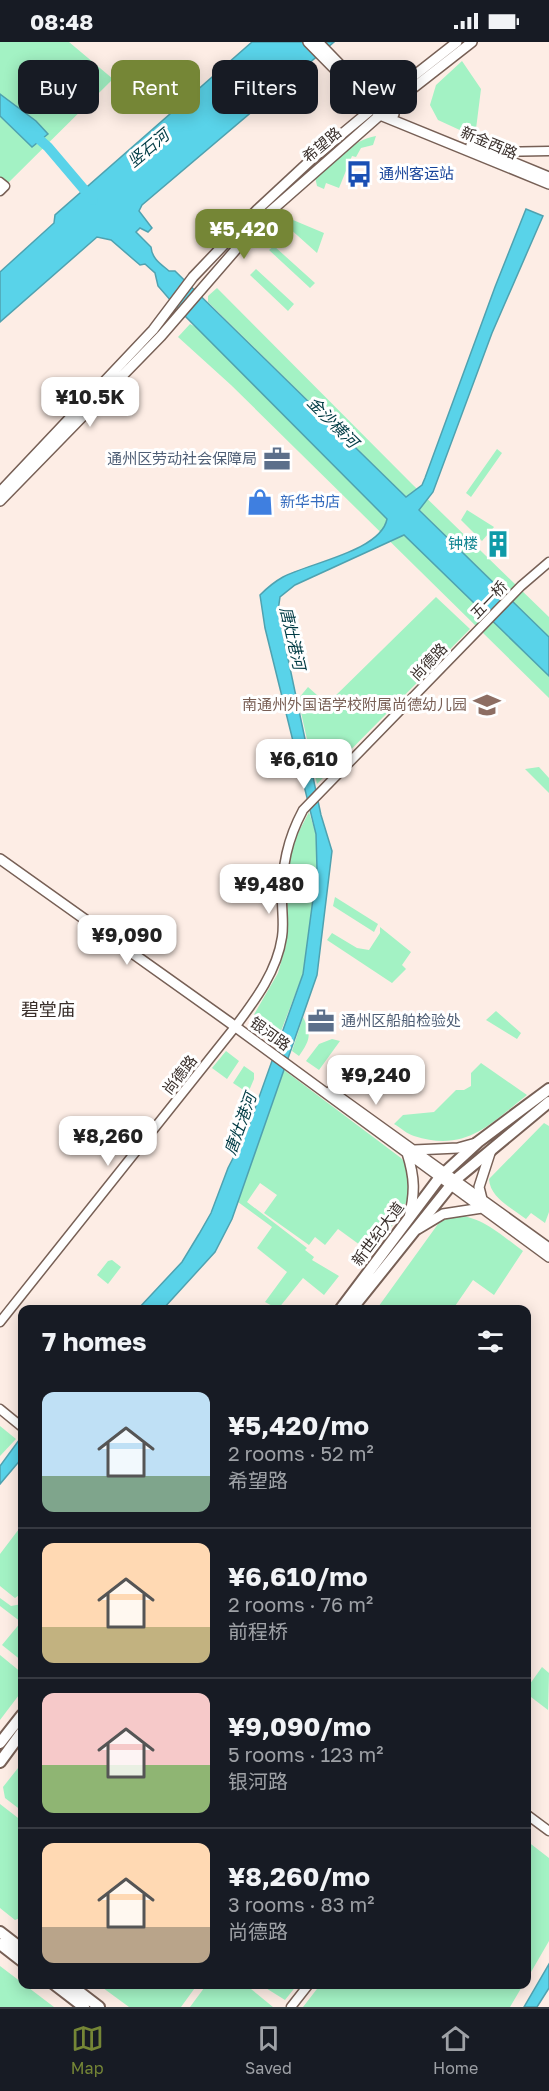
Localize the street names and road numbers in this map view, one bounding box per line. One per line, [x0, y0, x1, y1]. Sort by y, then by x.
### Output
street label: 新金西路 [458, 122, 521, 162]
street label: 希望路 [298, 123, 344, 166]
street label: 五一桥 [466, 577, 510, 622]
street label: 尚德路 [406, 639, 450, 684]
street label: 银河路 [247, 1013, 294, 1054]
street label: 尚德路 [158, 1051, 200, 1098]
street label: 新世纪大道 [347, 1198, 407, 1269]

